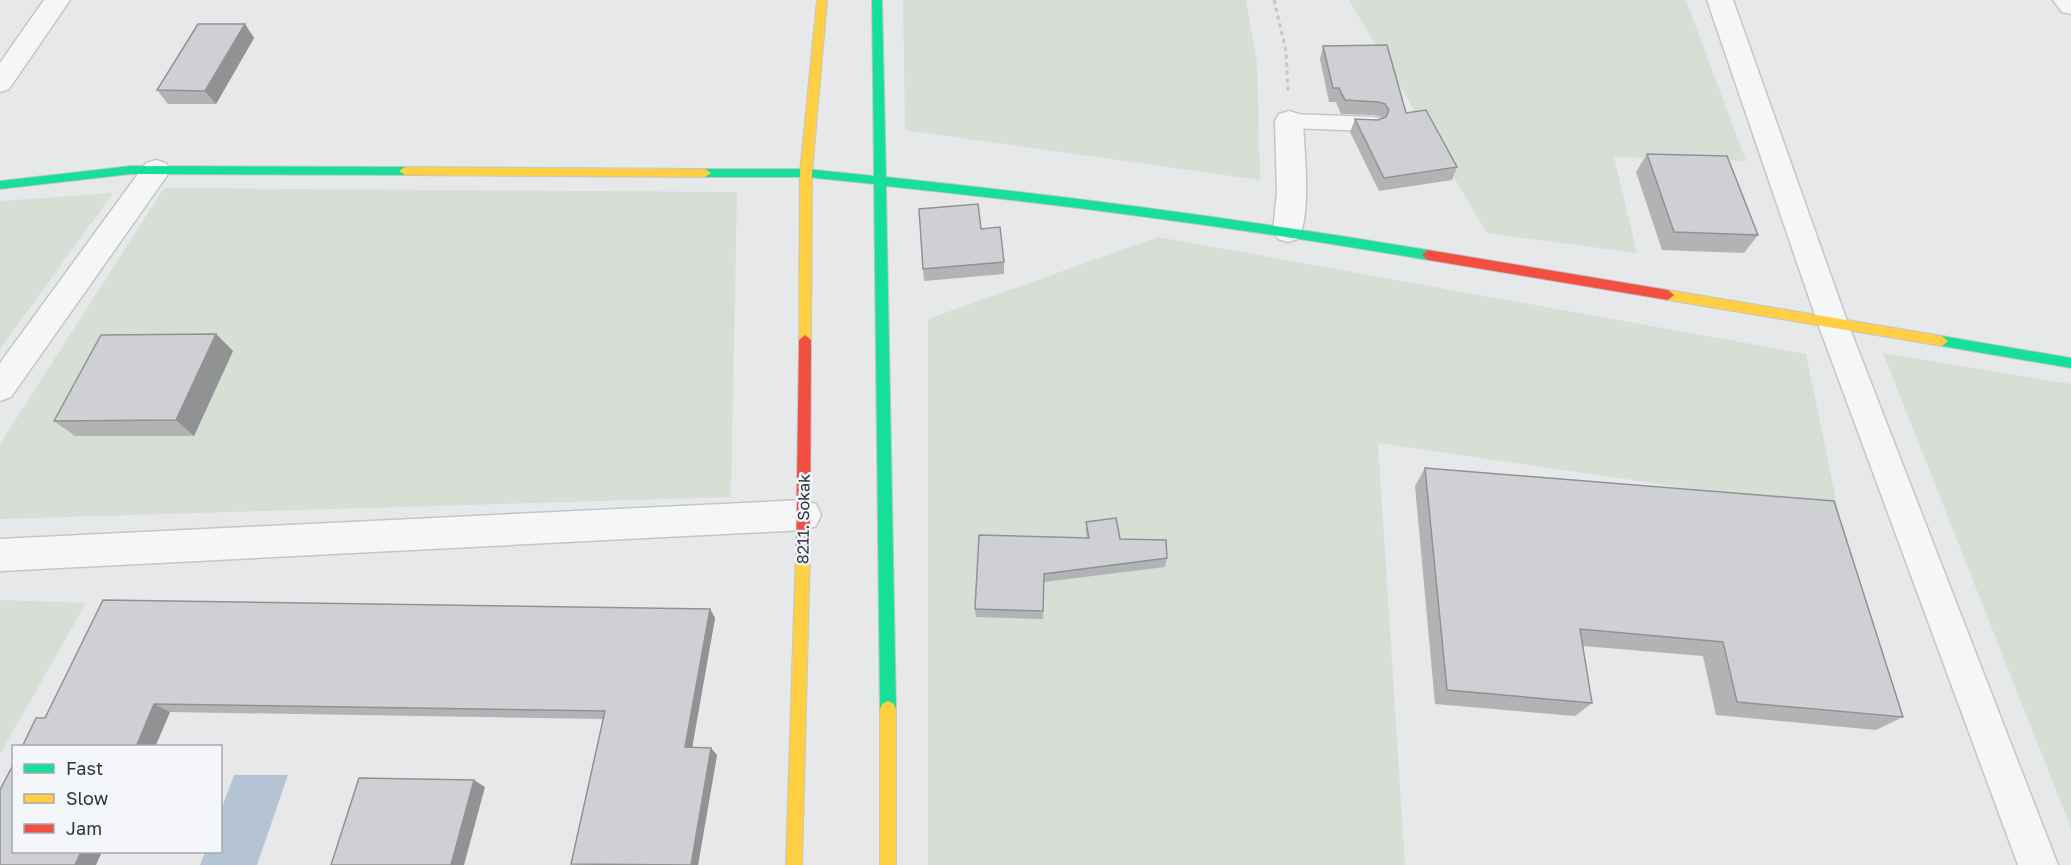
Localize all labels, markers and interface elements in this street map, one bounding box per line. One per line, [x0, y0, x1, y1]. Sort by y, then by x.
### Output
street label: 8211. Sokak [792, 474, 814, 564]
legend [12, 745, 222, 853]
text: Fast [66, 757, 103, 779]
text: Slow [66, 787, 109, 809]
text: Jam [66, 817, 102, 839]

